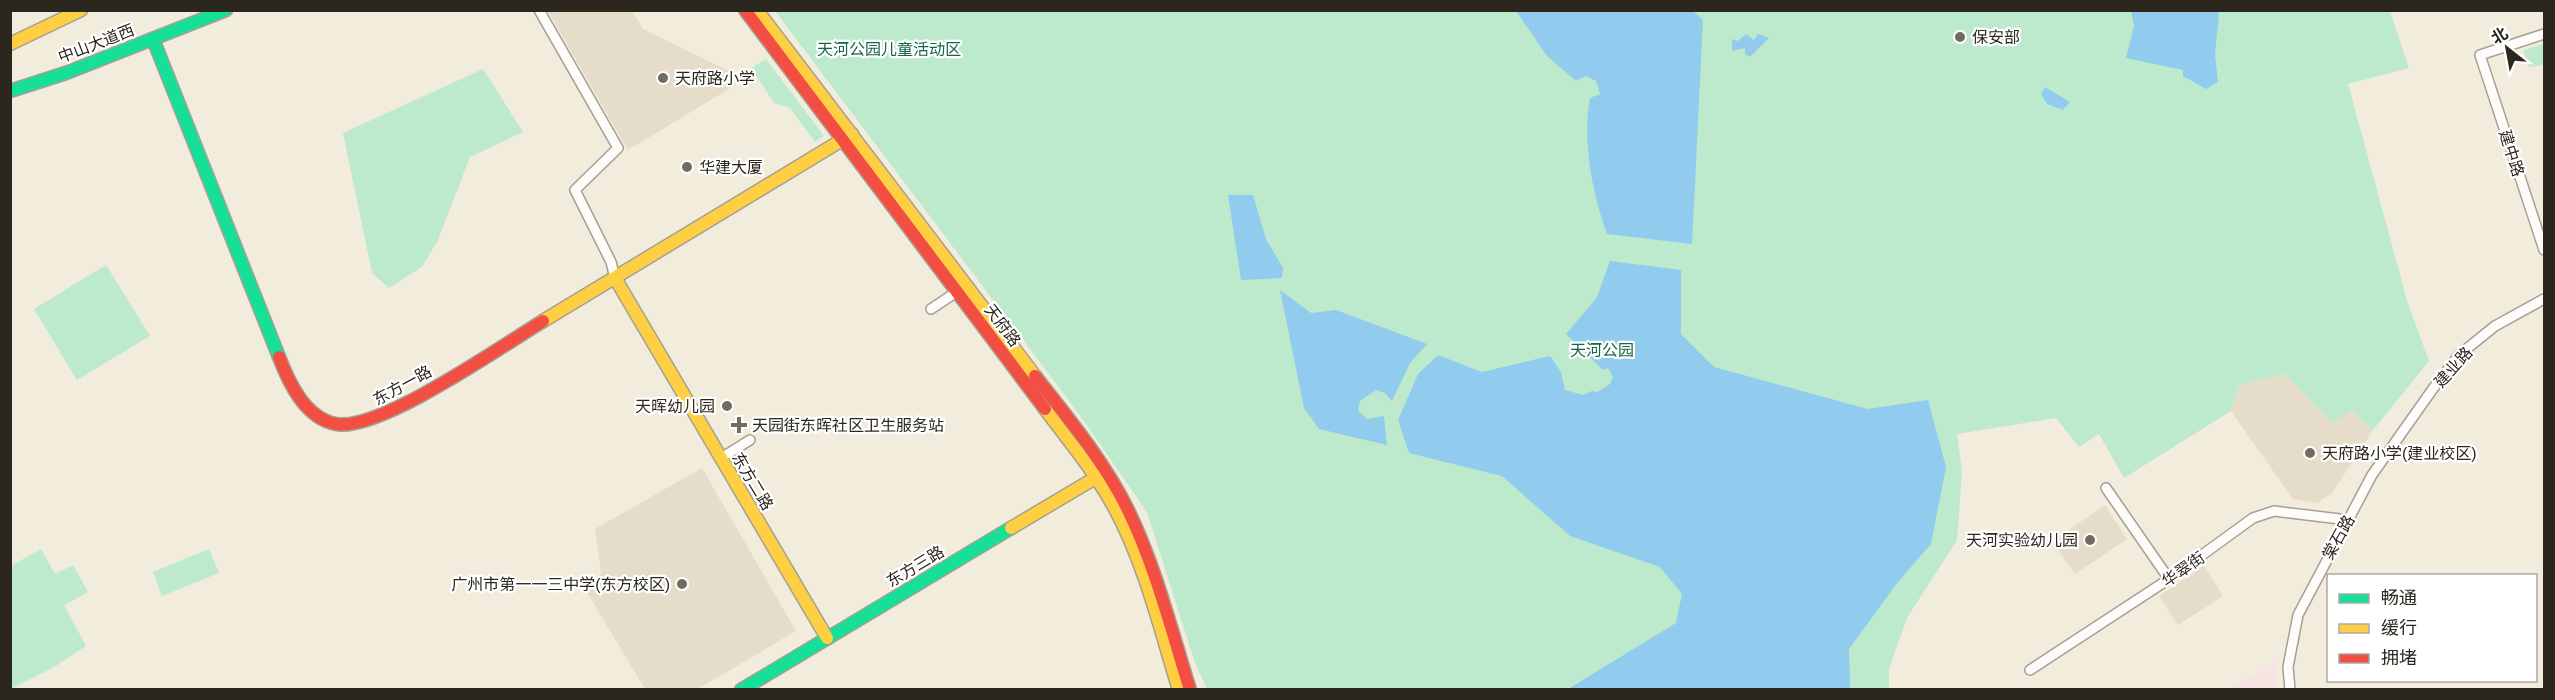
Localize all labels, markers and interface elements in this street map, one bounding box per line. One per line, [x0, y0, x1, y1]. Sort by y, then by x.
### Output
north arrow [2477, 18, 2537, 78]
street label: 中山大道西 [56, 21, 137, 66]
text: 北 [2488, 24, 2511, 47]
place label: 保安部 [1972, 29, 2020, 46]
marker: 保安部 [1953, 30, 1967, 44]
park label: 天河公园儿童活动区 [817, 41, 961, 58]
place label: 天府路小学 [675, 70, 755, 87]
marker: 天府路小学 [656, 71, 670, 85]
street label: 建中路 [2496, 128, 2527, 179]
place label: 华建大厦 [699, 159, 763, 176]
marker: 华建大厦 [680, 160, 694, 174]
street label: 天府路 [981, 301, 1024, 350]
park label: 天河公园 [1570, 342, 1634, 359]
street label: 建业路 [2431, 344, 2476, 391]
street label: 东方一路 [370, 362, 434, 408]
place label: 天晖幼儿园 [635, 398, 715, 415]
marker: 天晖幼儿园 [720, 399, 734, 413]
marker: 天园街东晖社区卫生服务站 [730, 416, 748, 434]
place label: 天园街东晖社区卫生服务站 [752, 417, 944, 434]
place label: 天府路小学(建业校区) [2322, 445, 2477, 462]
marker: 天府路小学(建业校区) [2303, 446, 2317, 460]
street label: 东方二路 [729, 449, 776, 513]
street label: 棠石路 [2319, 512, 2358, 562]
place label: 天河实验幼儿园 [1966, 532, 2078, 549]
marker: 天河实验幼儿园 [2083, 533, 2097, 547]
street label: 东方三路 [883, 543, 947, 590]
street label: 华翠街 [2159, 549, 2208, 590]
legend [2327, 574, 2537, 682]
place label: 广州市第一一三中学(东方校区) [451, 576, 670, 593]
marker: 广州市第一一三中学(东方校区) [675, 577, 689, 591]
text: 畅通 [2381, 588, 2417, 608]
text: 缓行 [2381, 618, 2417, 638]
text: 拥堵 [2381, 648, 2417, 668]

